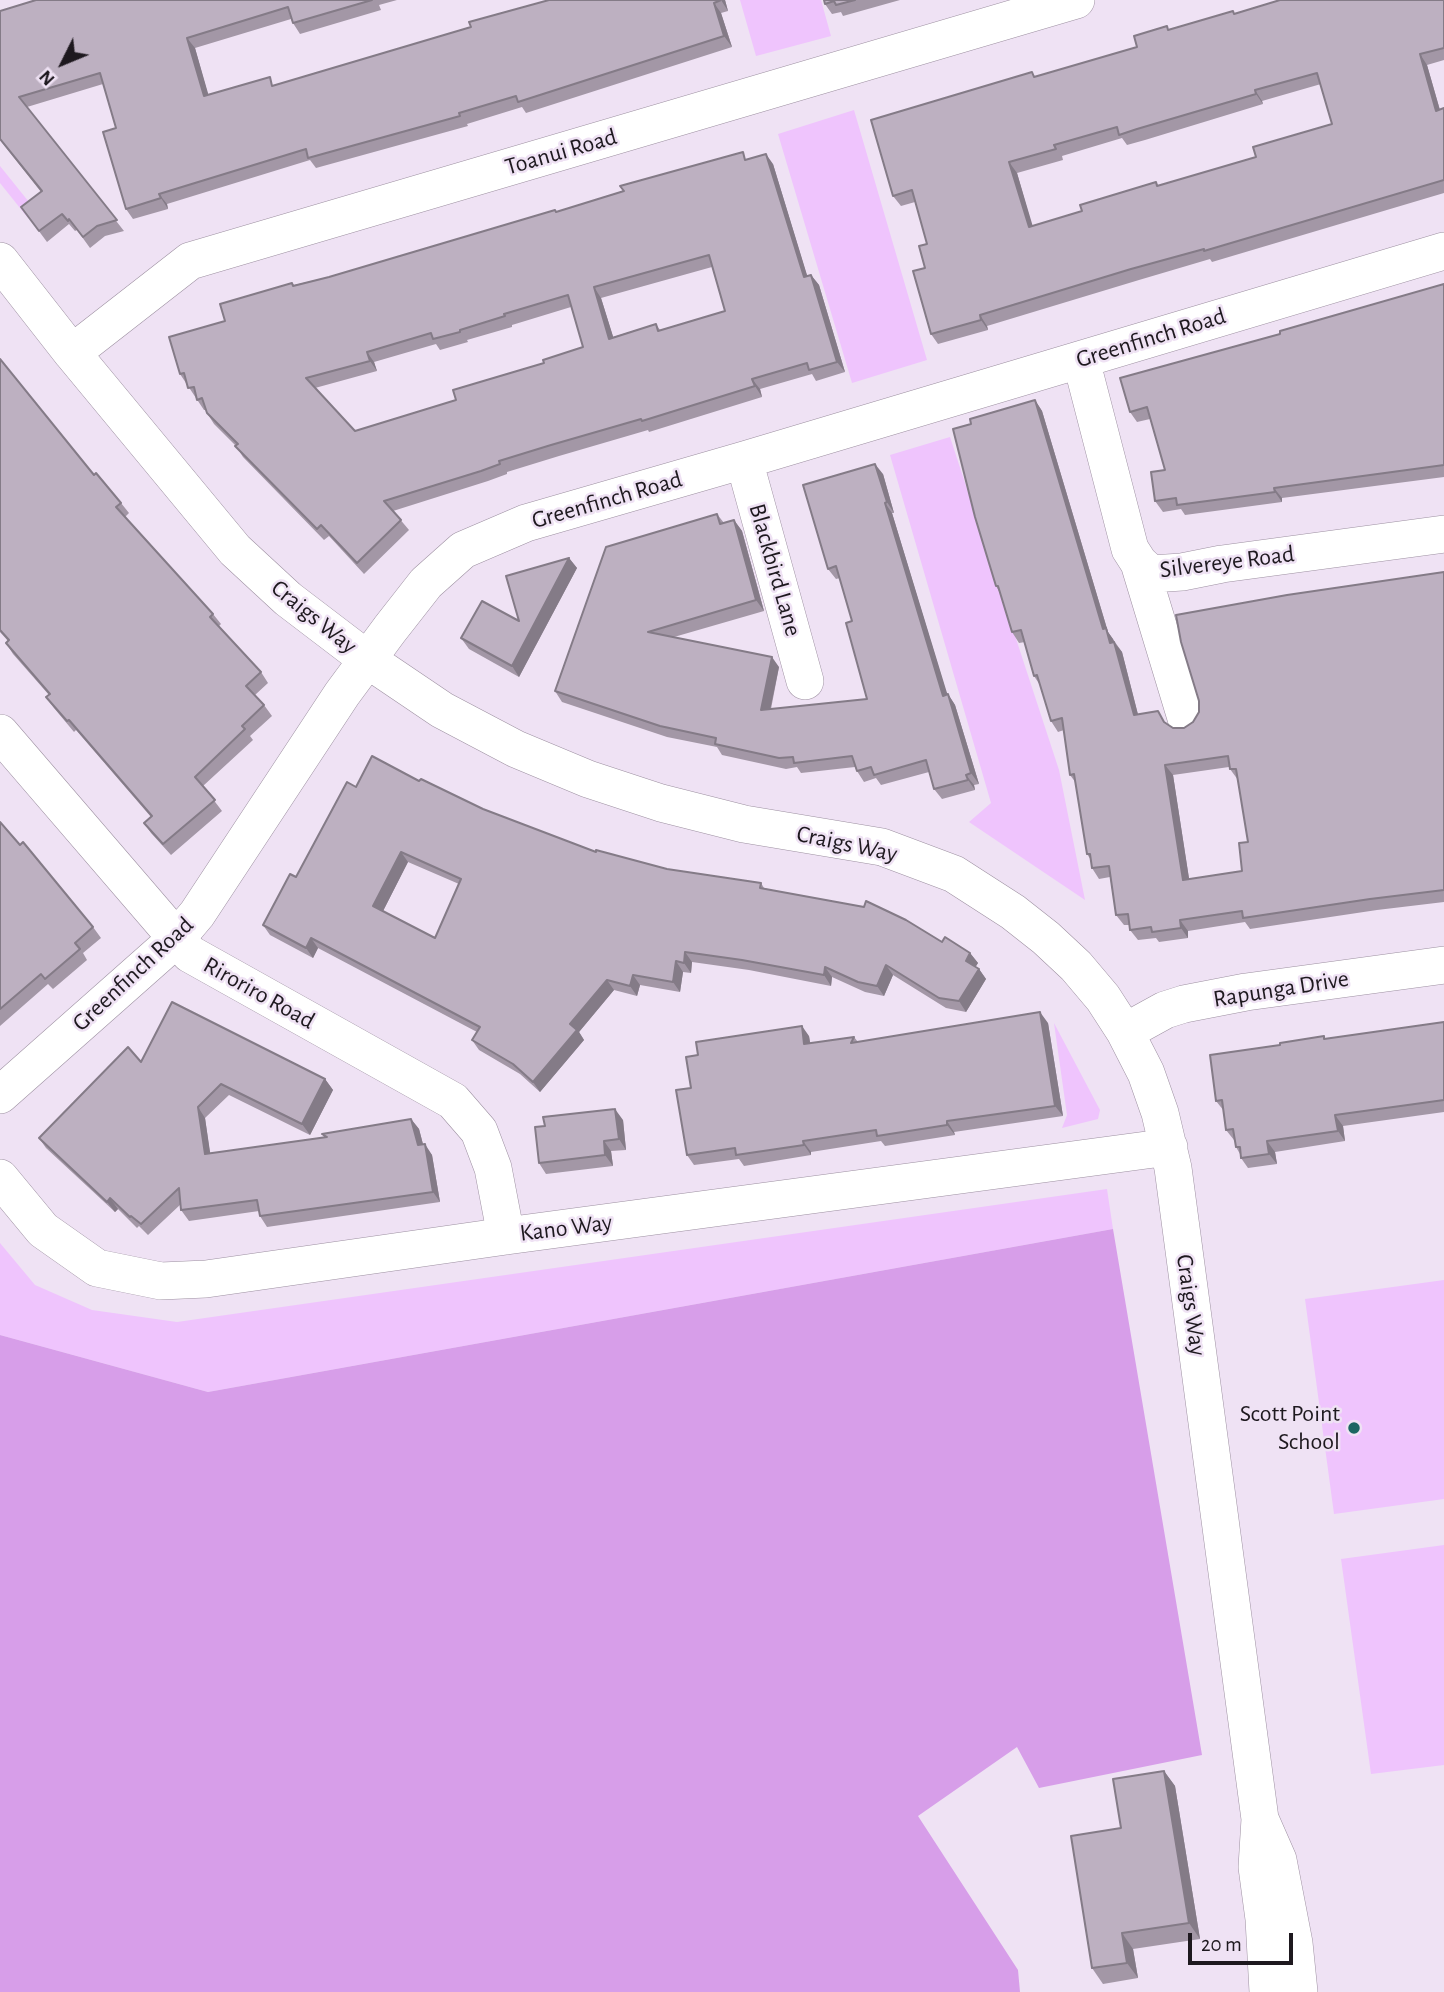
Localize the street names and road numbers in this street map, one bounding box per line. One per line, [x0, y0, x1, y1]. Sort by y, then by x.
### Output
street label: Toanui Road [502, 122, 620, 182]
street label: Greenfinch Road [1073, 302, 1229, 374]
street label: Greenfinch Road [529, 465, 685, 535]
street label: Blackbird Lane [742, 500, 808, 640]
street label: Silvereye Road [1158, 539, 1296, 585]
street label: Craigs Way [265, 574, 363, 660]
street label: Craigs Way [794, 819, 900, 869]
street label: Greenfinch Road [66, 911, 200, 1037]
street label: Riroriro Road [198, 951, 320, 1035]
street label: Rapunga Drive [1211, 964, 1351, 1014]
street label: Kano Way [518, 1208, 614, 1248]
street label: Craigs Way [1170, 1252, 1212, 1358]

